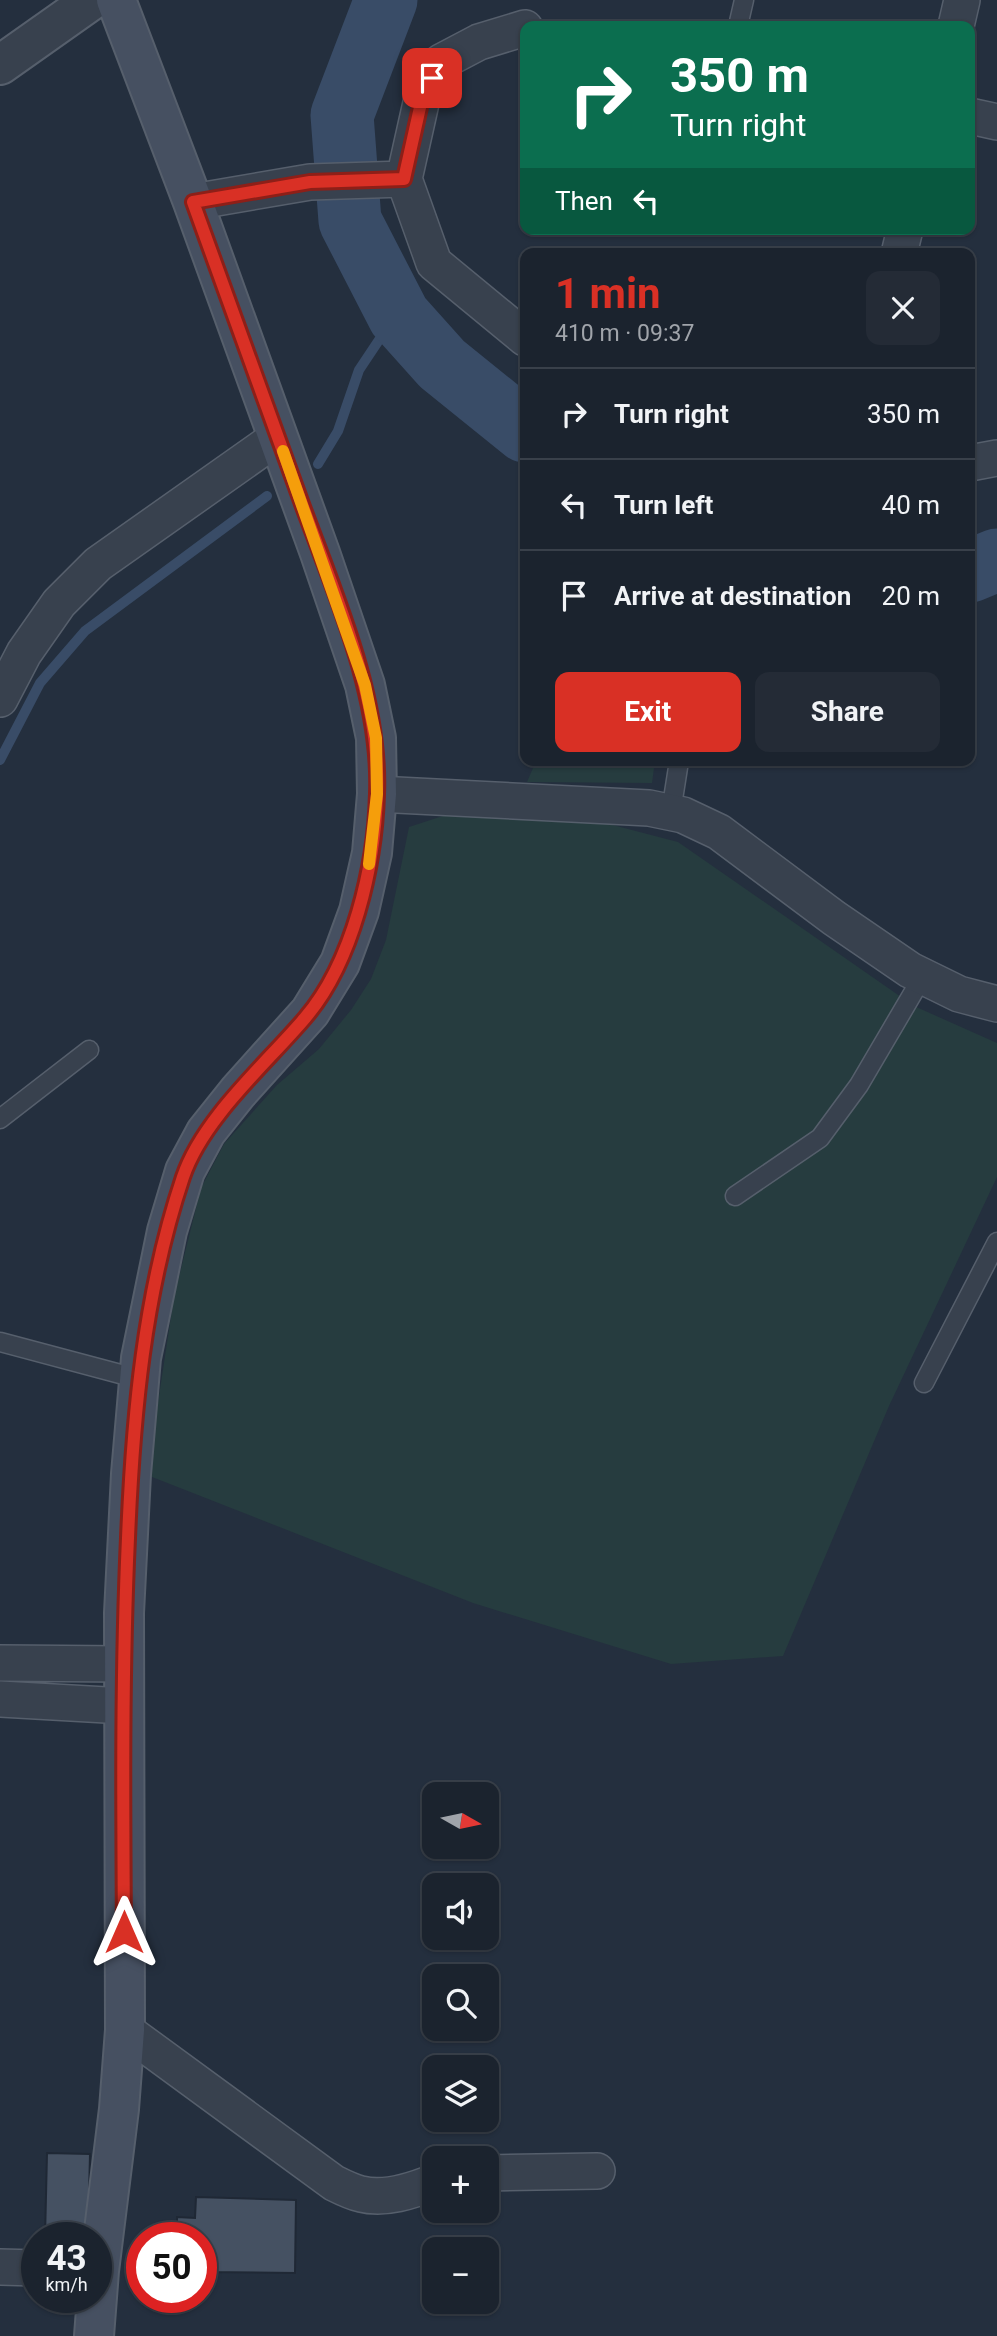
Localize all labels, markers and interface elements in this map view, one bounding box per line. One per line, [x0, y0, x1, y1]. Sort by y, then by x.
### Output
text: 350 m [670, 47, 809, 104]
pin [402, 48, 462, 108]
icon: right [555, 49, 646, 140]
icon: arrive [413, 59, 451, 97]
text: Turn right [670, 106, 806, 144]
icon: left [627, 182, 665, 220]
text: Then [555, 186, 613, 216]
text: 1 min [555, 269, 661, 318]
button: close [866, 271, 940, 345]
text: 410 m · 09:37 [555, 320, 694, 347]
icon: right [555, 395, 593, 433]
text: Turn right [614, 399, 729, 429]
text: 350 m [867, 399, 940, 429]
icon: left [555, 486, 593, 524]
text: Turn left [614, 490, 713, 520]
text: 40 m [882, 490, 940, 520]
icon: arrive [555, 577, 593, 615]
text: Arrive at destination [614, 581, 851, 611]
text: 20 m [882, 581, 940, 611]
button: Exit [555, 672, 741, 752]
button: Share [755, 672, 940, 752]
north arrow [422, 1782, 499, 1858]
map controls [422, 1782, 499, 2314]
button: sound [422, 1873, 499, 1950]
position arrow [87, 1895, 161, 1969]
button: search [422, 1964, 499, 2041]
button: layers [422, 2055, 499, 2132]
button: + [422, 2146, 499, 2223]
speed limit sign: 50 [126, 2222, 217, 2313]
button: − [422, 2237, 499, 2314]
text: 43 [46, 2238, 87, 2279]
text: km/h [45, 2274, 88, 2295]

